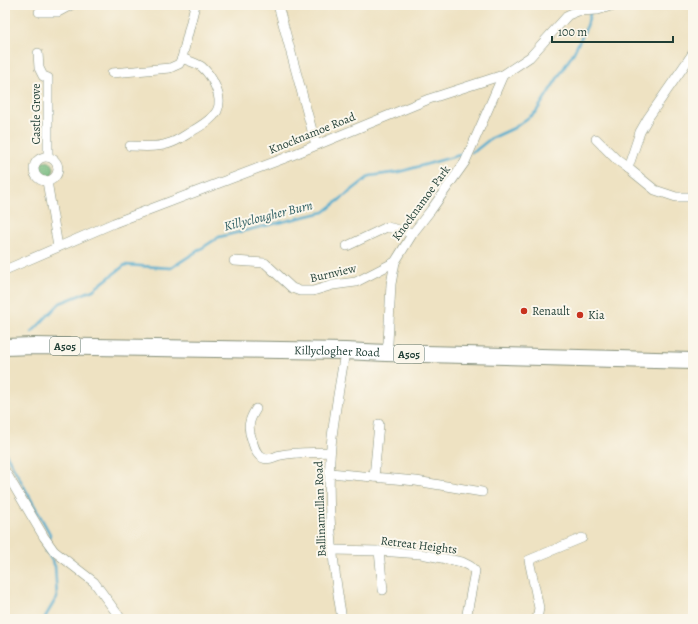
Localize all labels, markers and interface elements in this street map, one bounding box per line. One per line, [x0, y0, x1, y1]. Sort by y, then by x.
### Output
scale bar [552, 18, 673, 44]
text: 100 m [558, 24, 587, 40]
street label: Castle Grove [28, 83, 44, 145]
street label: Knocknamoe Road [266, 108, 358, 158]
street label: Knocknamoe Park [388, 162, 454, 244]
water label: Killyclougher Burn [222, 196, 314, 235]
street label: Burnview [308, 260, 358, 286]
place label: Renault [532, 303, 570, 319]
marker: Renault [519, 306, 529, 316]
place label: Kia [588, 307, 605, 323]
marker: Kia [575, 310, 585, 320]
road number: A505 [50, 337, 80, 355]
street label: Killyclogher Road [294, 342, 381, 361]
road number: A505 [394, 345, 424, 363]
street label: Ballinamullan Road [310, 460, 330, 557]
street label: Retreat Heights [380, 532, 458, 558]

